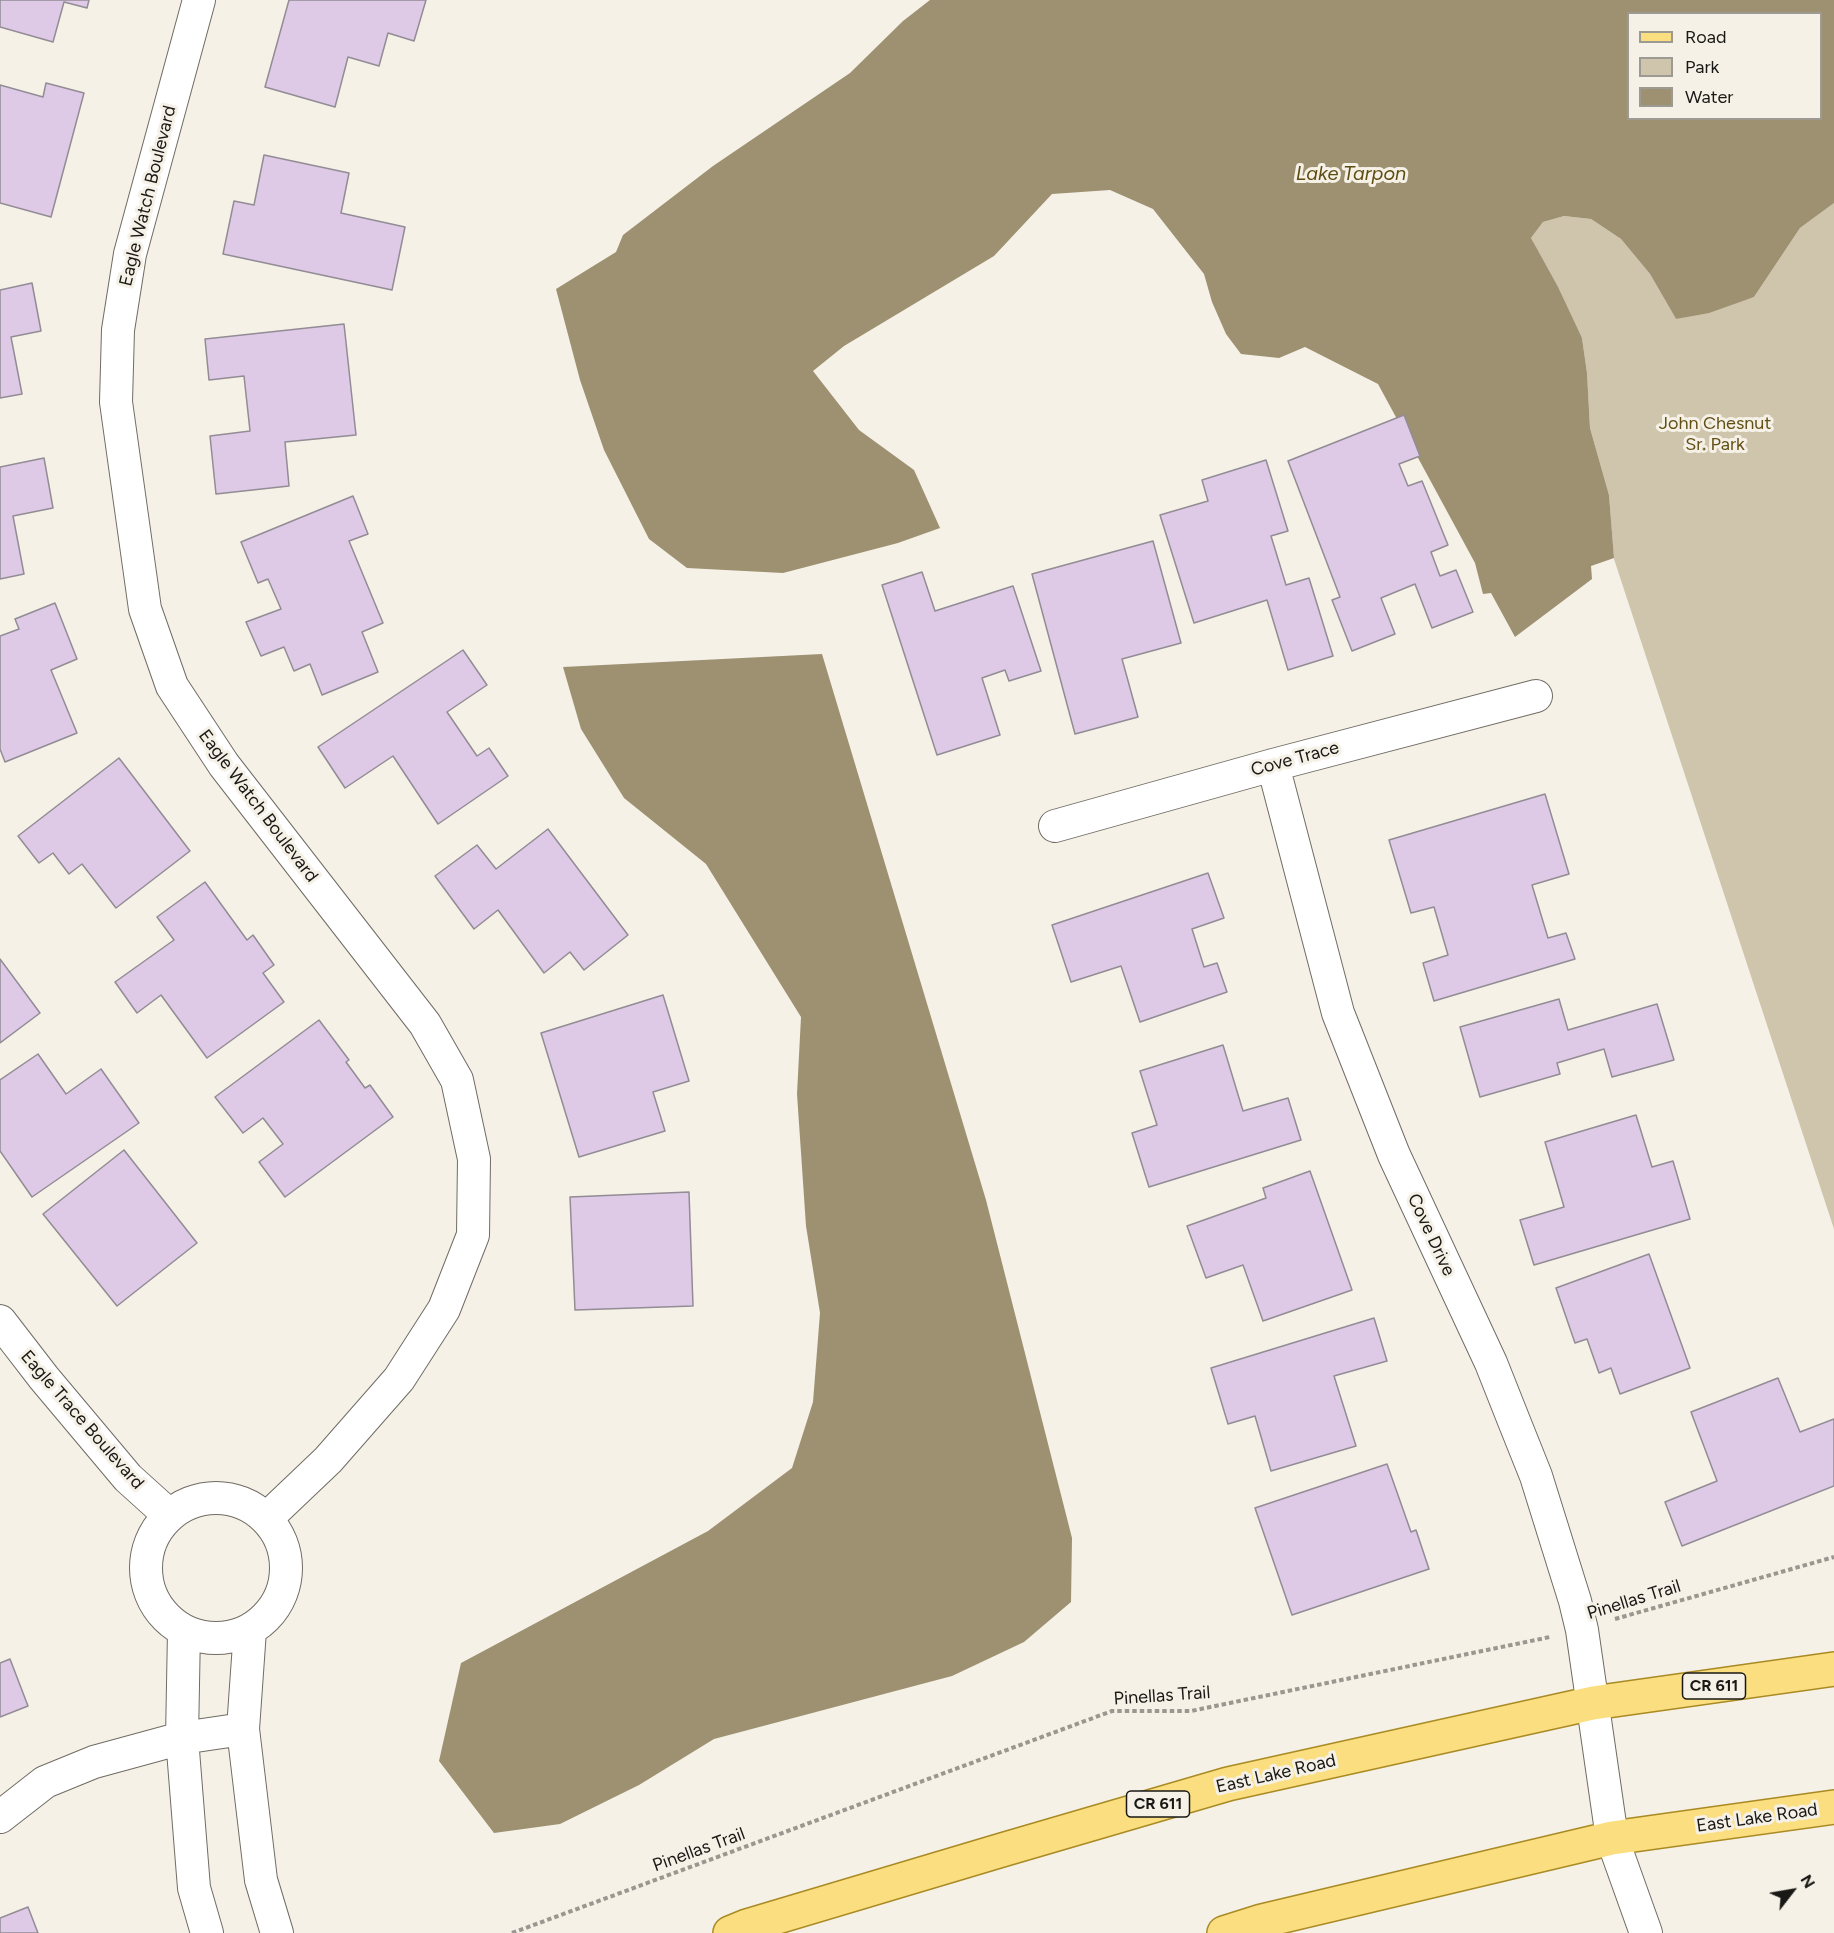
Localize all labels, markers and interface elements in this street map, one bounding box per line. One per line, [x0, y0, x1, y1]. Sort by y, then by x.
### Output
legend [1627, 12, 1822, 120]
text: Road [1685, 26, 1726, 48]
text: Park [1685, 56, 1719, 78]
text: Water [1685, 86, 1733, 108]
street label: Eagle Watch Boulevard [115, 103, 181, 289]
water label: Lake Tarpon [1296, 162, 1406, 186]
park label: John Chesnut Sr. Park [1659, 413, 1771, 456]
street label: Eagle Watch Boulevard [194, 725, 322, 887]
street label: Cove Trace [1248, 737, 1342, 781]
street label: Cove Drive [1403, 1190, 1459, 1280]
street label: Eagle Trace Boulevard [16, 1346, 148, 1494]
street label: Pinellas Trail [1585, 1576, 1683, 1624]
road number: CR 611 [1682, 1673, 1746, 1699]
street label: Pinellas Trail [1113, 1682, 1211, 1710]
street label: East Lake Road [1214, 1750, 1338, 1798]
road number: CR 611 [1126, 1791, 1190, 1817]
street label: East Lake Road [1695, 1799, 1819, 1837]
street label: Pinellas Trail [650, 1823, 748, 1877]
north arrow [1762, 1861, 1822, 1921]
text: N [1797, 1871, 1819, 1892]

